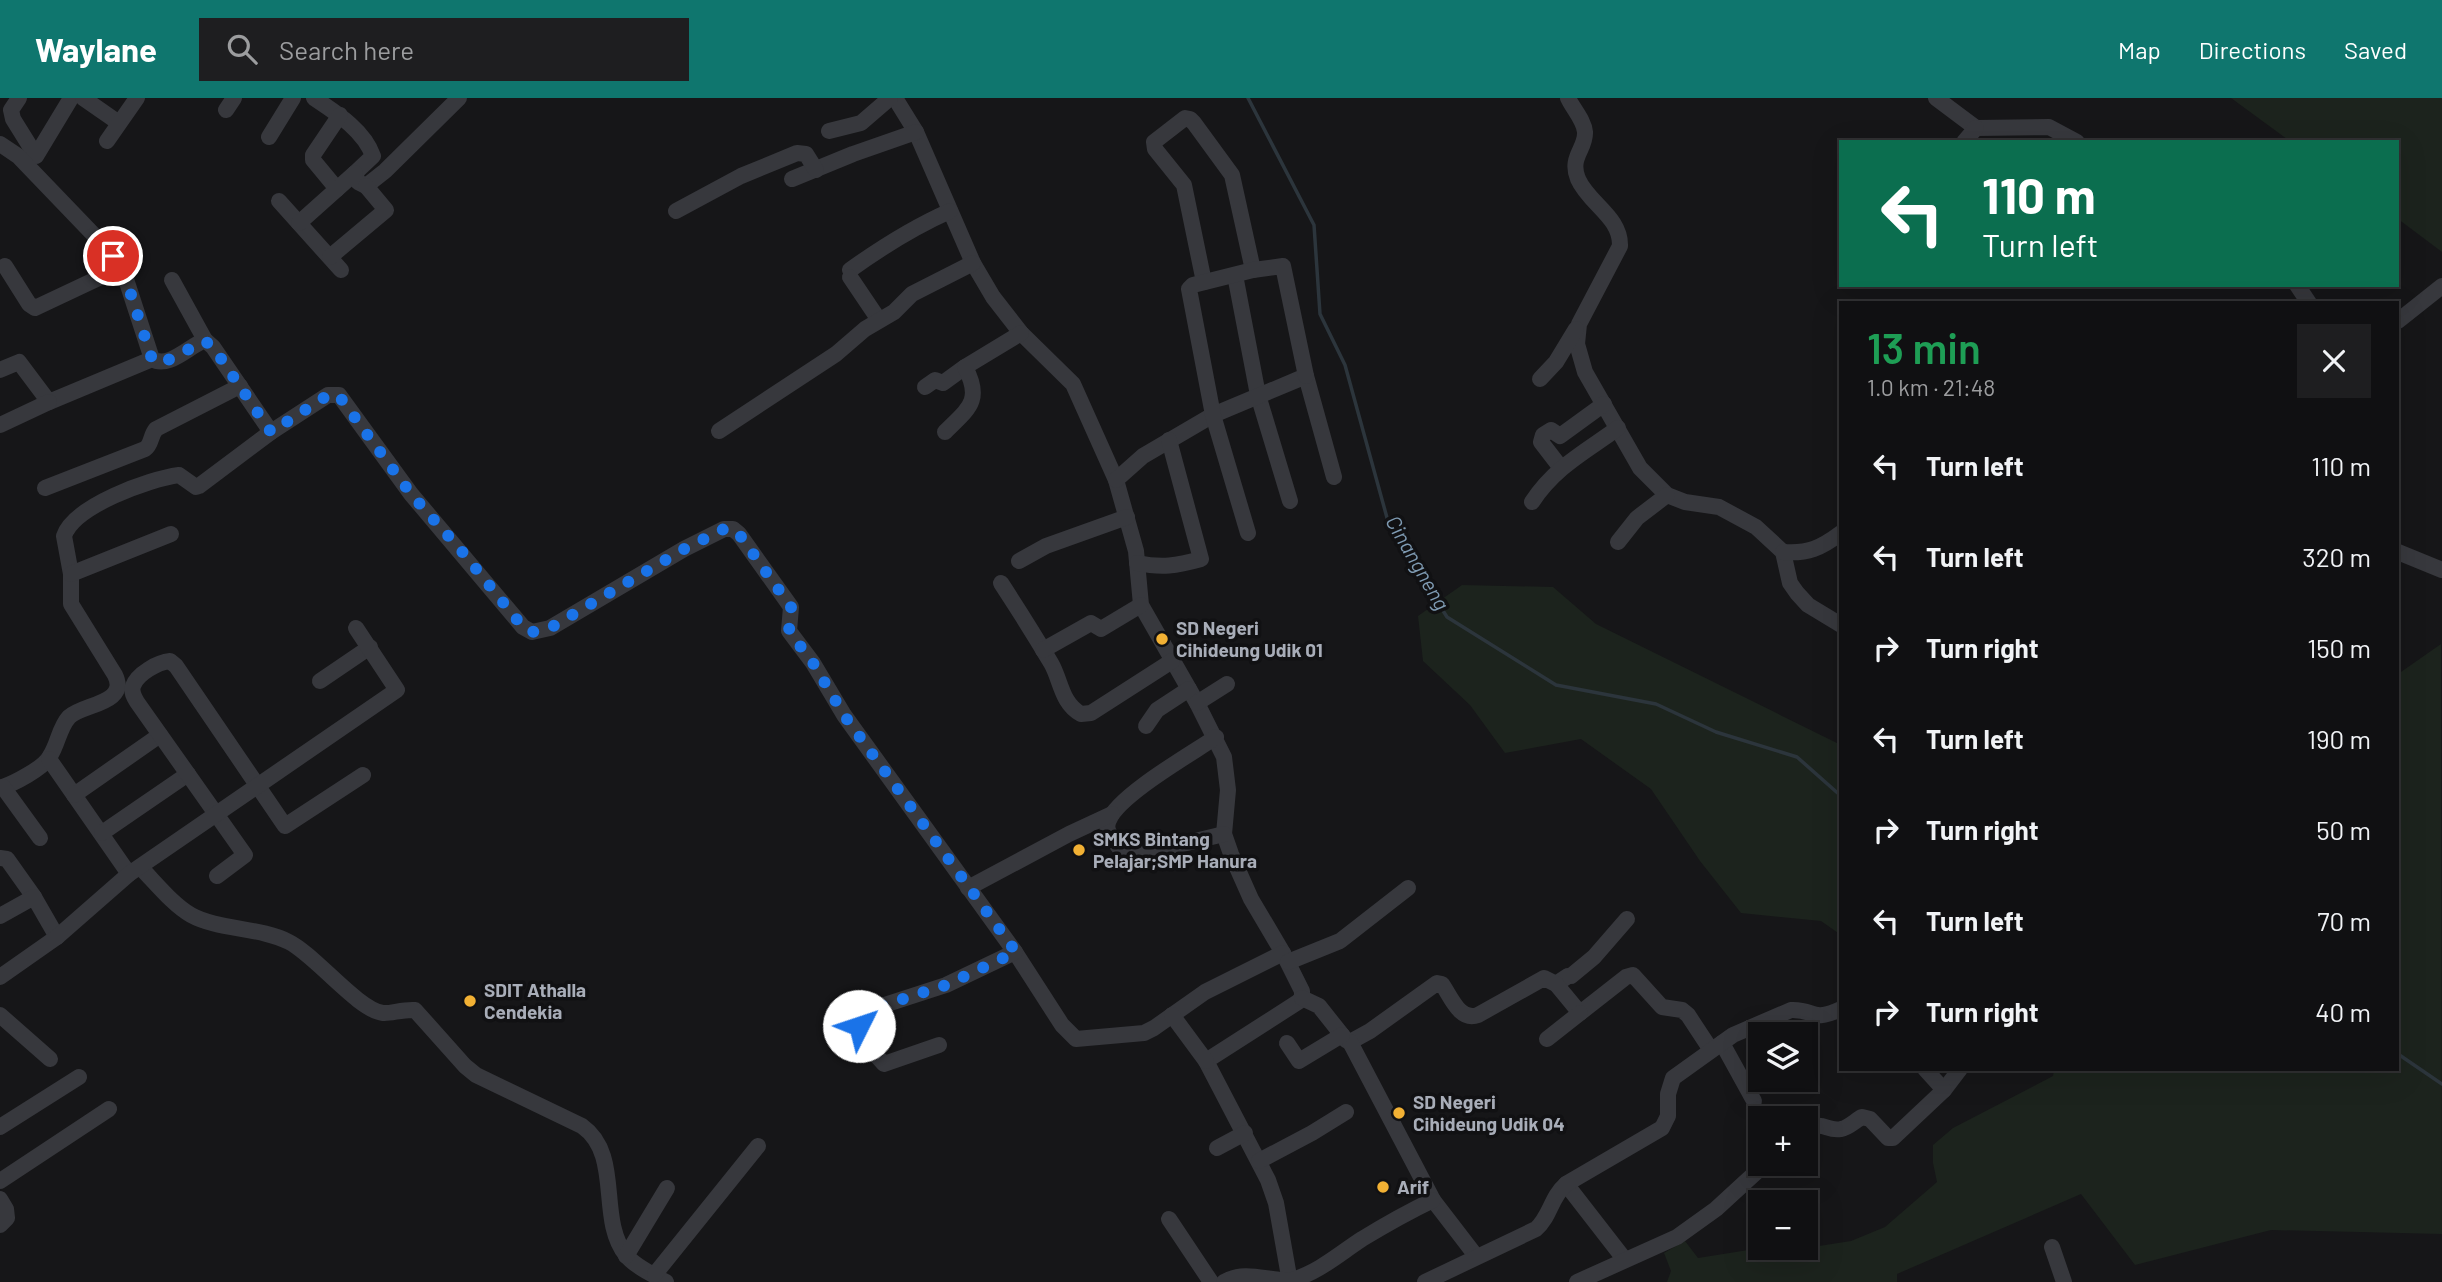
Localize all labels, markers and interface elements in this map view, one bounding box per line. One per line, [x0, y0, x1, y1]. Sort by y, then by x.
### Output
search box [199, 18, 689, 81]
text: Waylane [35, 29, 157, 69]
icon: search [223, 30, 261, 68]
text: Search here [279, 34, 414, 65]
text: Map [2118, 35, 2161, 64]
text: Directions [2199, 35, 2306, 64]
text: Saved [2344, 35, 2407, 64]
text: 110 m [1982, 165, 2096, 224]
icon: left [1867, 168, 1958, 259]
text: Turn left [1982, 225, 2099, 263]
pin [83, 226, 143, 286]
icon: arrive [94, 237, 132, 275]
text: 13 min [1867, 322, 1981, 372]
button: close [2297, 324, 2371, 398]
text: 1.0 km · 21:48 [1867, 373, 1995, 401]
icon: left [1867, 447, 1905, 485]
text: Turn left [1926, 450, 2024, 481]
text: 110 m [2311, 450, 2371, 481]
water label: Cinangneng [1381, 510, 1455, 614]
icon: left [1867, 538, 1905, 576]
text: Turn left [1926, 541, 2024, 572]
text: 320 m [2302, 541, 2371, 572]
place label: SD Negeri Cihideung Udik 01 [1176, 616, 1323, 661]
icon: right [1867, 629, 1905, 667]
marker: SD Negeri Cihideung Udik 01 [1154, 631, 1170, 647]
text: Turn right [1926, 632, 2039, 663]
text: 150 m [2307, 632, 2371, 663]
icon: left [1867, 720, 1905, 758]
text: Turn left [1926, 723, 2024, 754]
text: 190 m [2307, 723, 2371, 754]
icon: right [1867, 811, 1905, 849]
text: Turn right [1926, 814, 2039, 845]
text: 50 m [2316, 814, 2371, 845]
place label: SMKS Bintang Pelajar;SMP Hanura [1093, 827, 1257, 872]
marker: SMKS Bintang Pelajar;SMP Hanura [1071, 842, 1087, 858]
icon: left [1867, 902, 1905, 940]
text: Turn left [1926, 905, 2024, 936]
text: 70 m [2317, 905, 2371, 936]
place label: SDIT Athalla Cendekia [484, 978, 586, 1023]
position arrow [822, 989, 896, 1063]
marker: SDIT Athalla Cendekia [462, 993, 478, 1009]
icon: right [1867, 993, 1905, 1031]
text: Turn right [1926, 996, 2039, 1027]
text: 40 m [2315, 996, 2371, 1027]
map controls [1748, 1022, 1818, 1260]
button: layers [1748, 1022, 1818, 1092]
place label: SD Negeri Cihideung Udik 04 [1413, 1090, 1565, 1135]
marker: SD Negeri Cihideung Udik 04 [1391, 1105, 1407, 1121]
button: + [1748, 1106, 1818, 1176]
place label: Arif [1397, 1175, 1429, 1198]
marker: Arif [1375, 1179, 1391, 1195]
button: − [1748, 1190, 1818, 1260]

